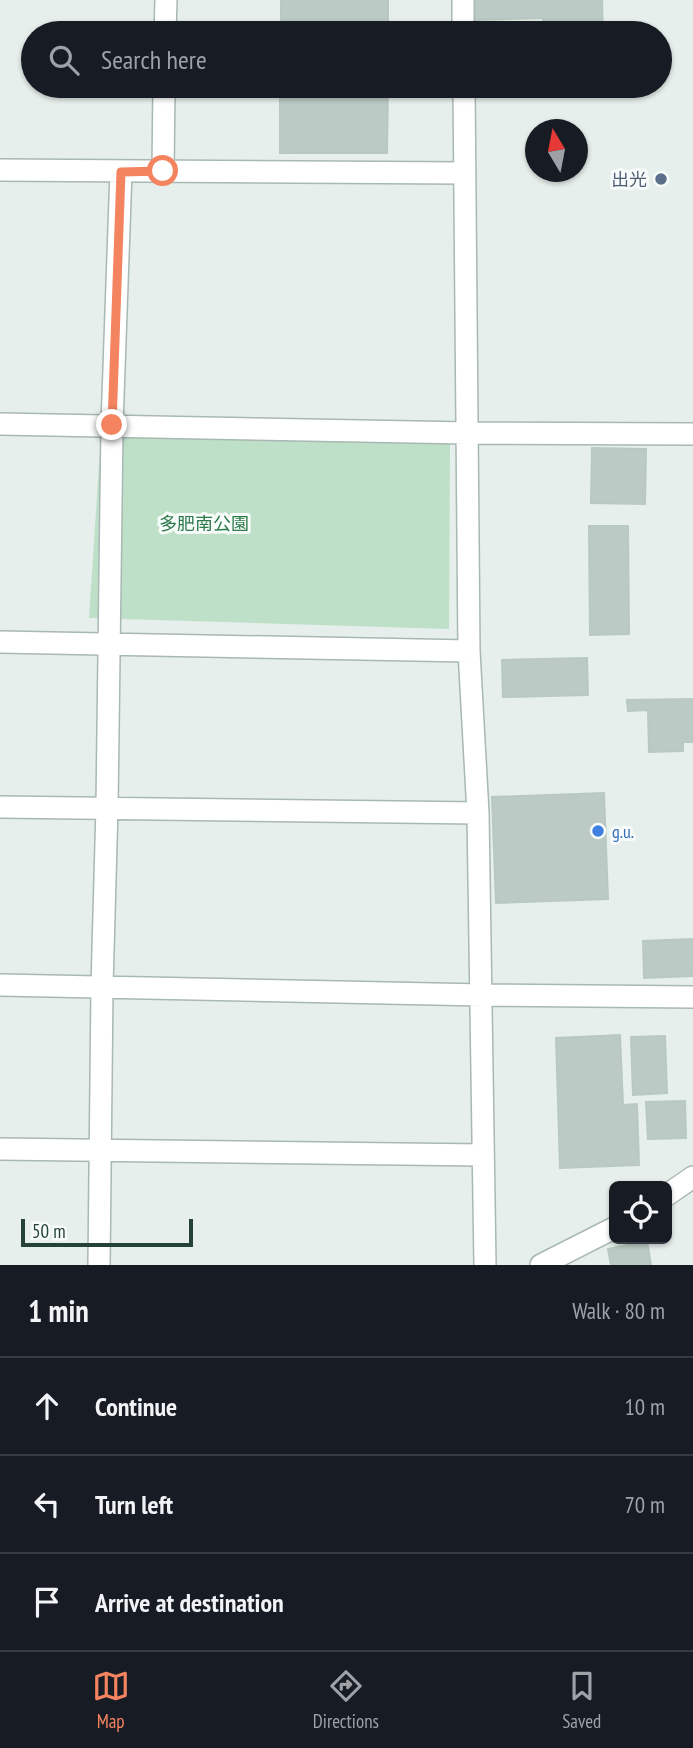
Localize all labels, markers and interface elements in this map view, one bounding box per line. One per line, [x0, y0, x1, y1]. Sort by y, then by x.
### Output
search box [21, 21, 672, 98]
icon: search [45, 41, 83, 79]
text: Search here [101, 43, 207, 76]
north arrow [525, 119, 588, 182]
route start [147, 155, 178, 186]
place label: 出光 [611, 168, 647, 191]
marker: 出光 [653, 171, 669, 187]
route end [96, 409, 127, 440]
park label: 多肥南公園 [159, 512, 249, 535]
place label: g.u. [612, 820, 634, 843]
marker: g.u. [590, 823, 606, 839]
map controls [609, 1181, 672, 1244]
button: locate [609, 1181, 672, 1244]
scale bar [21, 1216, 192, 1248]
text: 50 m [32, 1219, 66, 1243]
text: 1 min [28, 1291, 89, 1330]
text: Walk · 80 m [572, 1296, 665, 1325]
icon: ahead [28, 1387, 66, 1425]
text: Continue [95, 1390, 177, 1423]
text: 10 m [624, 1392, 665, 1421]
icon: left [28, 1485, 66, 1523]
text: Turn left [95, 1488, 173, 1521]
text: 70 m [624, 1490, 665, 1519]
icon: arrive [28, 1583, 66, 1621]
text: Arrive at destination [95, 1586, 284, 1619]
tab: Map [92, 1667, 130, 1733]
tab: Directions [313, 1667, 379, 1733]
tab: Saved [562, 1667, 601, 1733]

